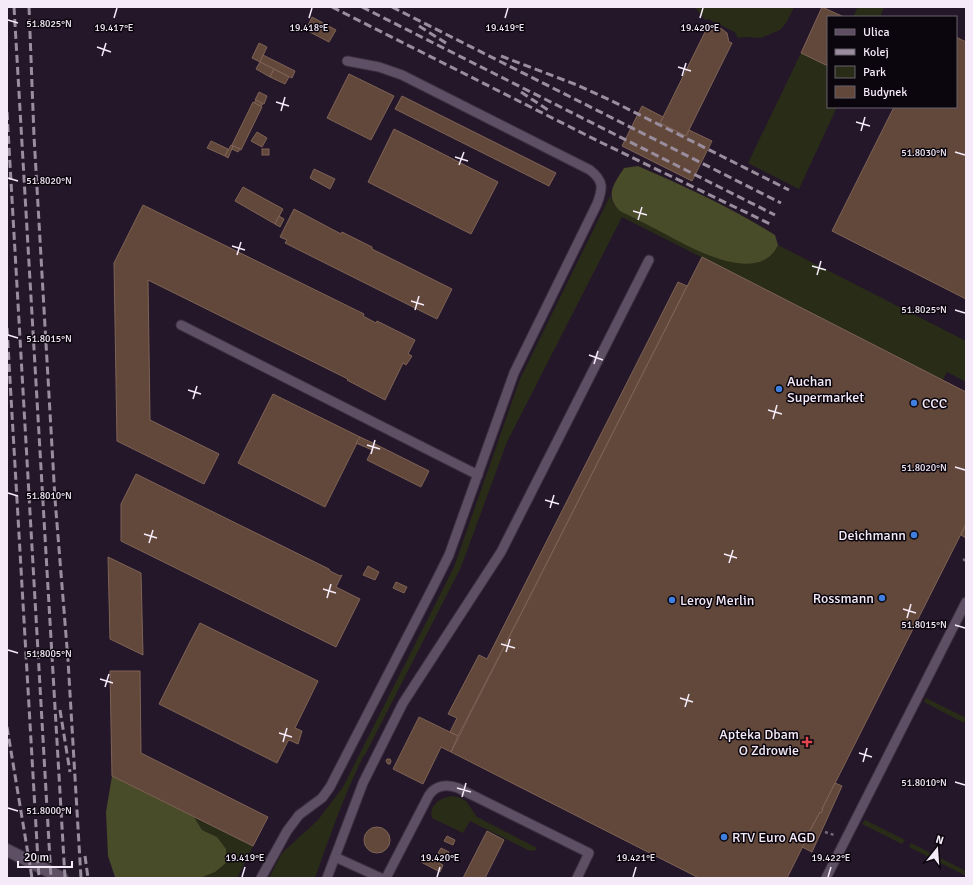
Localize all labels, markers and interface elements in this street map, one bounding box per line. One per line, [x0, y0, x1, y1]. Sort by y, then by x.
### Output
legend [827, 16, 957, 108]
text: 51.8025°N [26, 18, 72, 30]
text: 19.417°E [95, 22, 134, 34]
text: 19.418°E [290, 22, 329, 34]
text: 19.419°E [486, 22, 525, 34]
text: 19.420°E [681, 22, 720, 34]
text: Ulica [863, 25, 890, 40]
text: Kolej [863, 45, 889, 60]
text: Park [863, 65, 886, 80]
text: Budynek [863, 85, 907, 100]
text: 51.8030°N [901, 147, 947, 159]
text: 51.8020°N [26, 175, 72, 187]
text: 51.8025°N [901, 304, 947, 316]
text: 51.8015°N [26, 333, 72, 345]
place label: Auchan Supermarket [787, 373, 864, 406]
marker: Auchan Supermarket [774, 384, 784, 394]
place label: CCC [922, 395, 947, 412]
marker: CCC [909, 398, 919, 408]
text: 51.8020°N [901, 462, 947, 474]
text: 51.8010°N [26, 490, 72, 502]
place label: Deichmann [838, 527, 906, 544]
marker: Deichmann [909, 530, 919, 540]
place label: Rossmann [813, 590, 874, 607]
place label: Leroy Merlin [680, 592, 754, 609]
marker: Rossmann [877, 593, 887, 603]
marker: Leroy Merlin [667, 595, 677, 605]
text: 51.8015°N [901, 619, 947, 631]
text: 51.8005°N [26, 648, 72, 660]
place label: Apteka Dbam O Zdrowie [719, 726, 799, 759]
marker: Apteka Dbam O Zdrowie [802, 737, 812, 747]
text: 51.8010°N [901, 777, 947, 789]
text: 51.8000°N [26, 805, 72, 817]
place label: RTV Euro AGD [732, 829, 815, 846]
north arrow [917, 829, 957, 869]
marker: RTV Euro AGD [719, 832, 729, 842]
text: N [934, 833, 945, 847]
scale bar [18, 843, 72, 869]
text: 20 m [24, 850, 49, 865]
text: 19.419°E [226, 852, 265, 864]
text: 19.420°E [421, 852, 460, 864]
text: 19.421°E [617, 852, 656, 864]
text: 19.422°E [812, 852, 851, 864]

